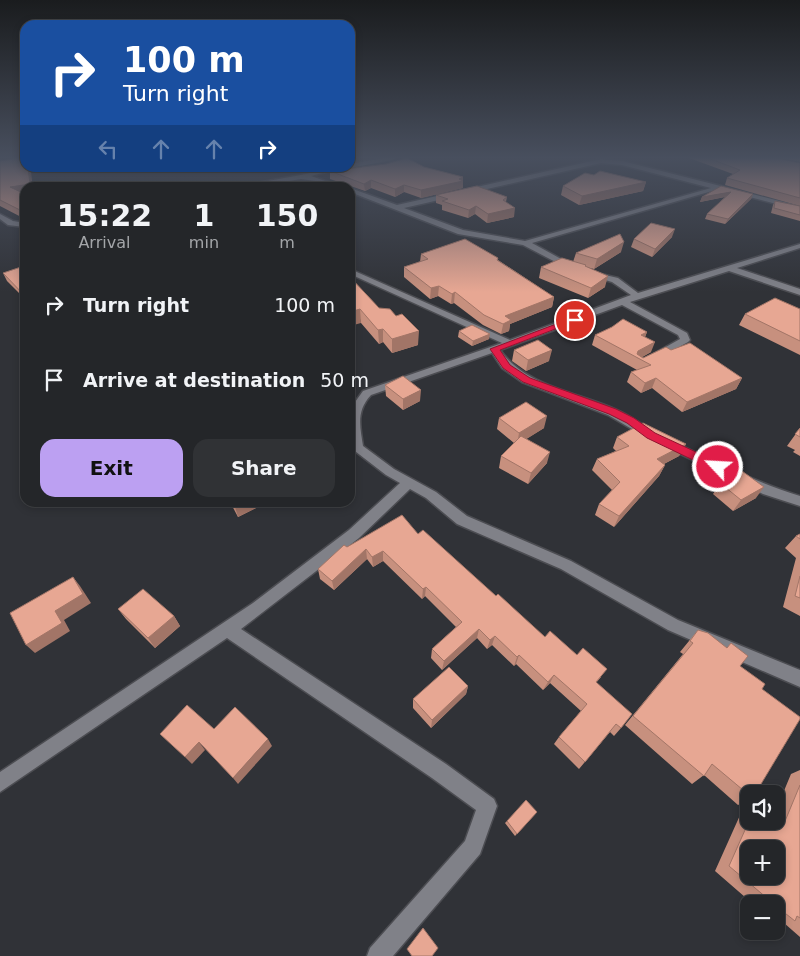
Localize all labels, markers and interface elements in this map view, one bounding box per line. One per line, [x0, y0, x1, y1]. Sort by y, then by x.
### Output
icon: right [40, 40, 105, 105]
text: 100 m [123, 40, 245, 80]
text: Turn right [123, 81, 228, 106]
icon: left [94, 135, 122, 163]
icon: ahead [147, 135, 175, 163]
icon: ahead [200, 135, 228, 163]
icon: right [253, 135, 281, 163]
text: 15:22 [57, 198, 152, 233]
text: 1 [193, 198, 214, 233]
text: 150 [256, 198, 318, 233]
text: Arrival [78, 233, 130, 252]
text: min [189, 233, 219, 252]
text: m [279, 233, 295, 252]
icon: right [40, 291, 68, 319]
text: Turn right [83, 294, 189, 316]
text: 100 m [274, 294, 335, 316]
pin [554, 299, 596, 341]
icon: arrive [561, 306, 589, 334]
icon: arrive [40, 366, 68, 394]
text: Arrive at destination [83, 369, 305, 391]
text: 50 m [320, 369, 369, 391]
button: Exit [40, 439, 183, 497]
button: Share [193, 439, 335, 497]
position arrow [691, 440, 743, 492]
map controls [740, 785, 785, 940]
button: sound [740, 785, 785, 830]
button: + [740, 840, 785, 885]
button: − [740, 895, 785, 940]

